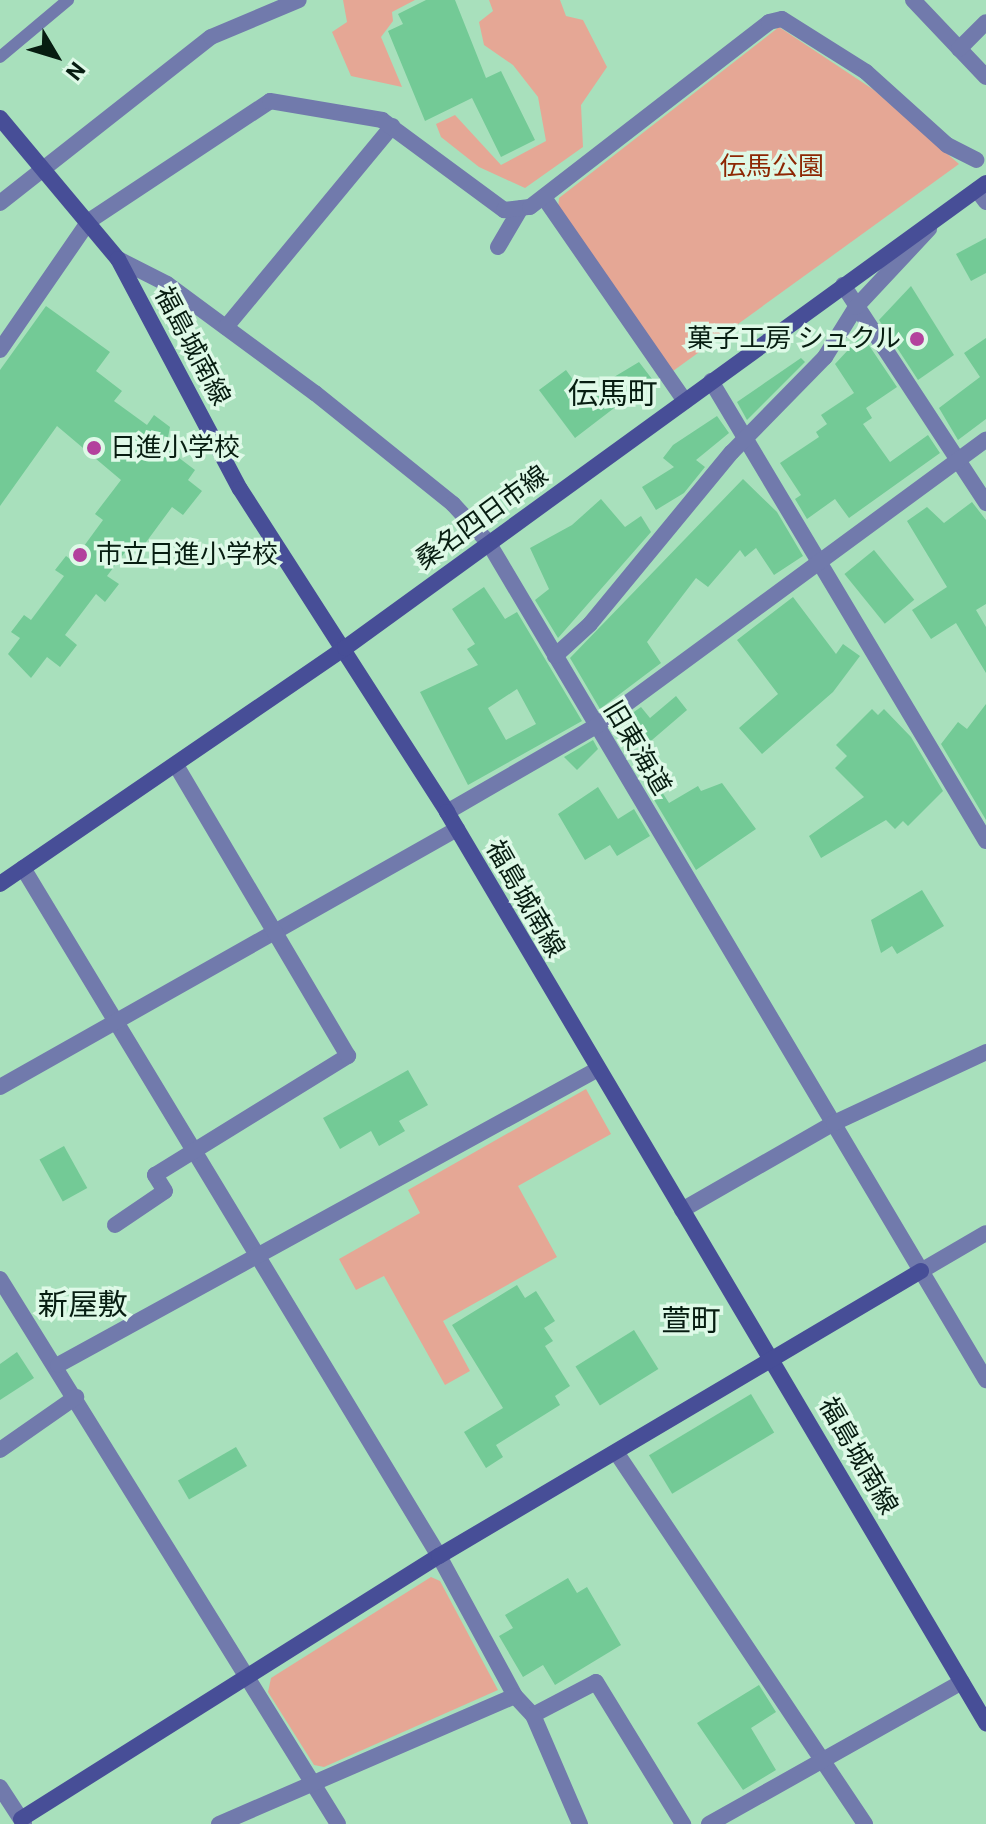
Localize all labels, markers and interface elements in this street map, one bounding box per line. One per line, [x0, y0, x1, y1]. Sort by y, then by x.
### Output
north arrow [16, 16, 96, 96]
text: N [61, 57, 90, 85]
park label: 伝馬公園 [720, 151, 824, 183]
street label: 福島城南線 [148, 281, 236, 411]
place label: 菓子工房 シュクル [687, 323, 901, 355]
marker: 菓子工房 シュクル [908, 330, 926, 348]
district label: 伝馬町 [568, 376, 658, 412]
place label: 日進小学校 [110, 432, 240, 464]
marker: 日進小学校 [85, 439, 103, 457]
street label: 桑名四日市線 [410, 460, 554, 576]
place label: 市立日進小学校 [96, 539, 278, 571]
marker: 市立日進小学校 [71, 546, 89, 564]
street label: 旧東海道 [597, 695, 677, 801]
street label: 福島城南線 [479, 835, 571, 963]
district label: 新屋敷 [38, 1287, 128, 1323]
district label: 萱町 [661, 1303, 721, 1339]
street label: 福島城南線 [812, 1392, 904, 1520]

